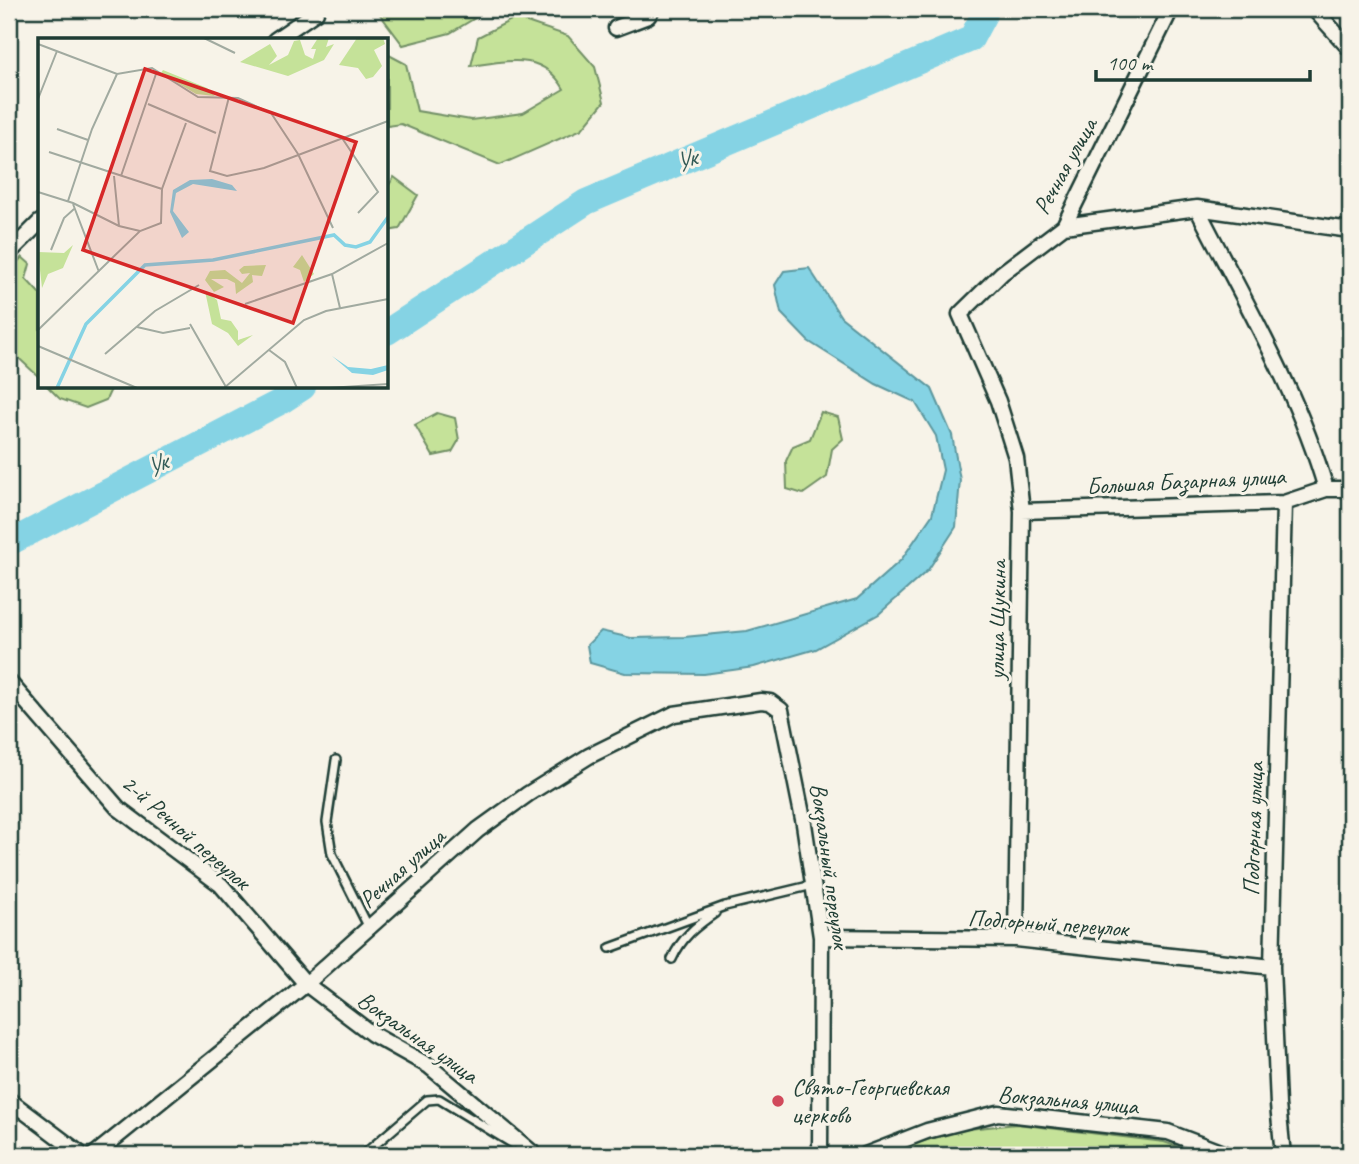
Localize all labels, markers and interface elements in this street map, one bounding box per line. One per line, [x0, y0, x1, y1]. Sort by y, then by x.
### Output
inset map [38, 38, 388, 388]
scale bar [1096, 38, 1310, 82]
text: 100 m [1107, 50, 1154, 76]
street label: Речная улица [1026, 111, 1105, 220]
water label: Ук [669, 139, 705, 180]
water label: Ук [139, 444, 177, 485]
street label: Большая Базарная улица [1086, 461, 1288, 502]
street label: улица Щукина [981, 558, 1013, 682]
street label: Подгорная улица [1236, 760, 1270, 896]
street label: 2-й Речной переулок [115, 768, 258, 898]
street label: Вокзальный переулок [804, 781, 857, 953]
street label: Речная улица [353, 820, 453, 915]
street label: Подгорный переулок [967, 902, 1131, 944]
street label: Вокзальная улица [352, 984, 486, 1091]
place label: Свято-Георгиевская церковь [792, 1072, 950, 1130]
street label: Вокзальная улица [997, 1079, 1141, 1121]
marker: Свято-Георгиевская церковь [770, 1093, 786, 1109]

